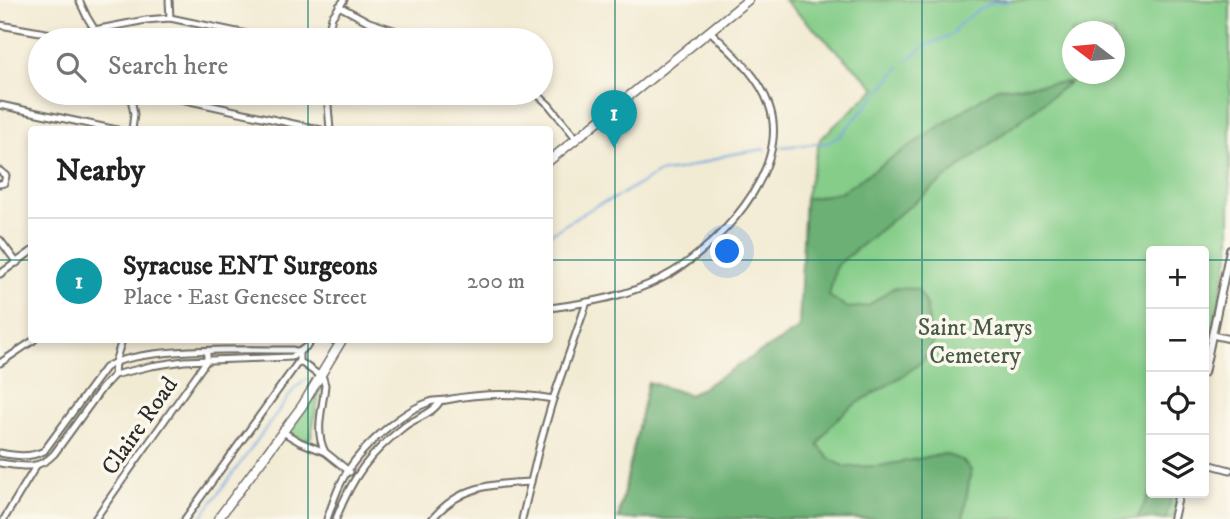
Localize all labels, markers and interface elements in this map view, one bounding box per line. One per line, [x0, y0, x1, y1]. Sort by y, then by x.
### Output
north arrow [1062, 21, 1125, 84]
search box [28, 28, 553, 105]
icon: search [52, 48, 90, 86]
text: Search here [108, 50, 228, 83]
pin: 1 [591, 90, 637, 148]
text: Nearby [56, 153, 145, 190]
your location [710, 234, 744, 268]
map controls [1146, 246, 1209, 498]
button: + [1146, 246, 1209, 309]
text: Syracuse ENT Surgeons [123, 250, 377, 283]
text: 1 [75, 267, 83, 296]
text: 200 m [467, 267, 525, 296]
text: Place · East Genesee Street [123, 283, 367, 312]
button: − [1146, 309, 1209, 372]
park label: Saint Marys Cemetery [918, 313, 1032, 371]
street label: Claire Road [95, 371, 185, 481]
button: locate [1146, 372, 1209, 435]
button: layers [1146, 435, 1209, 498]

